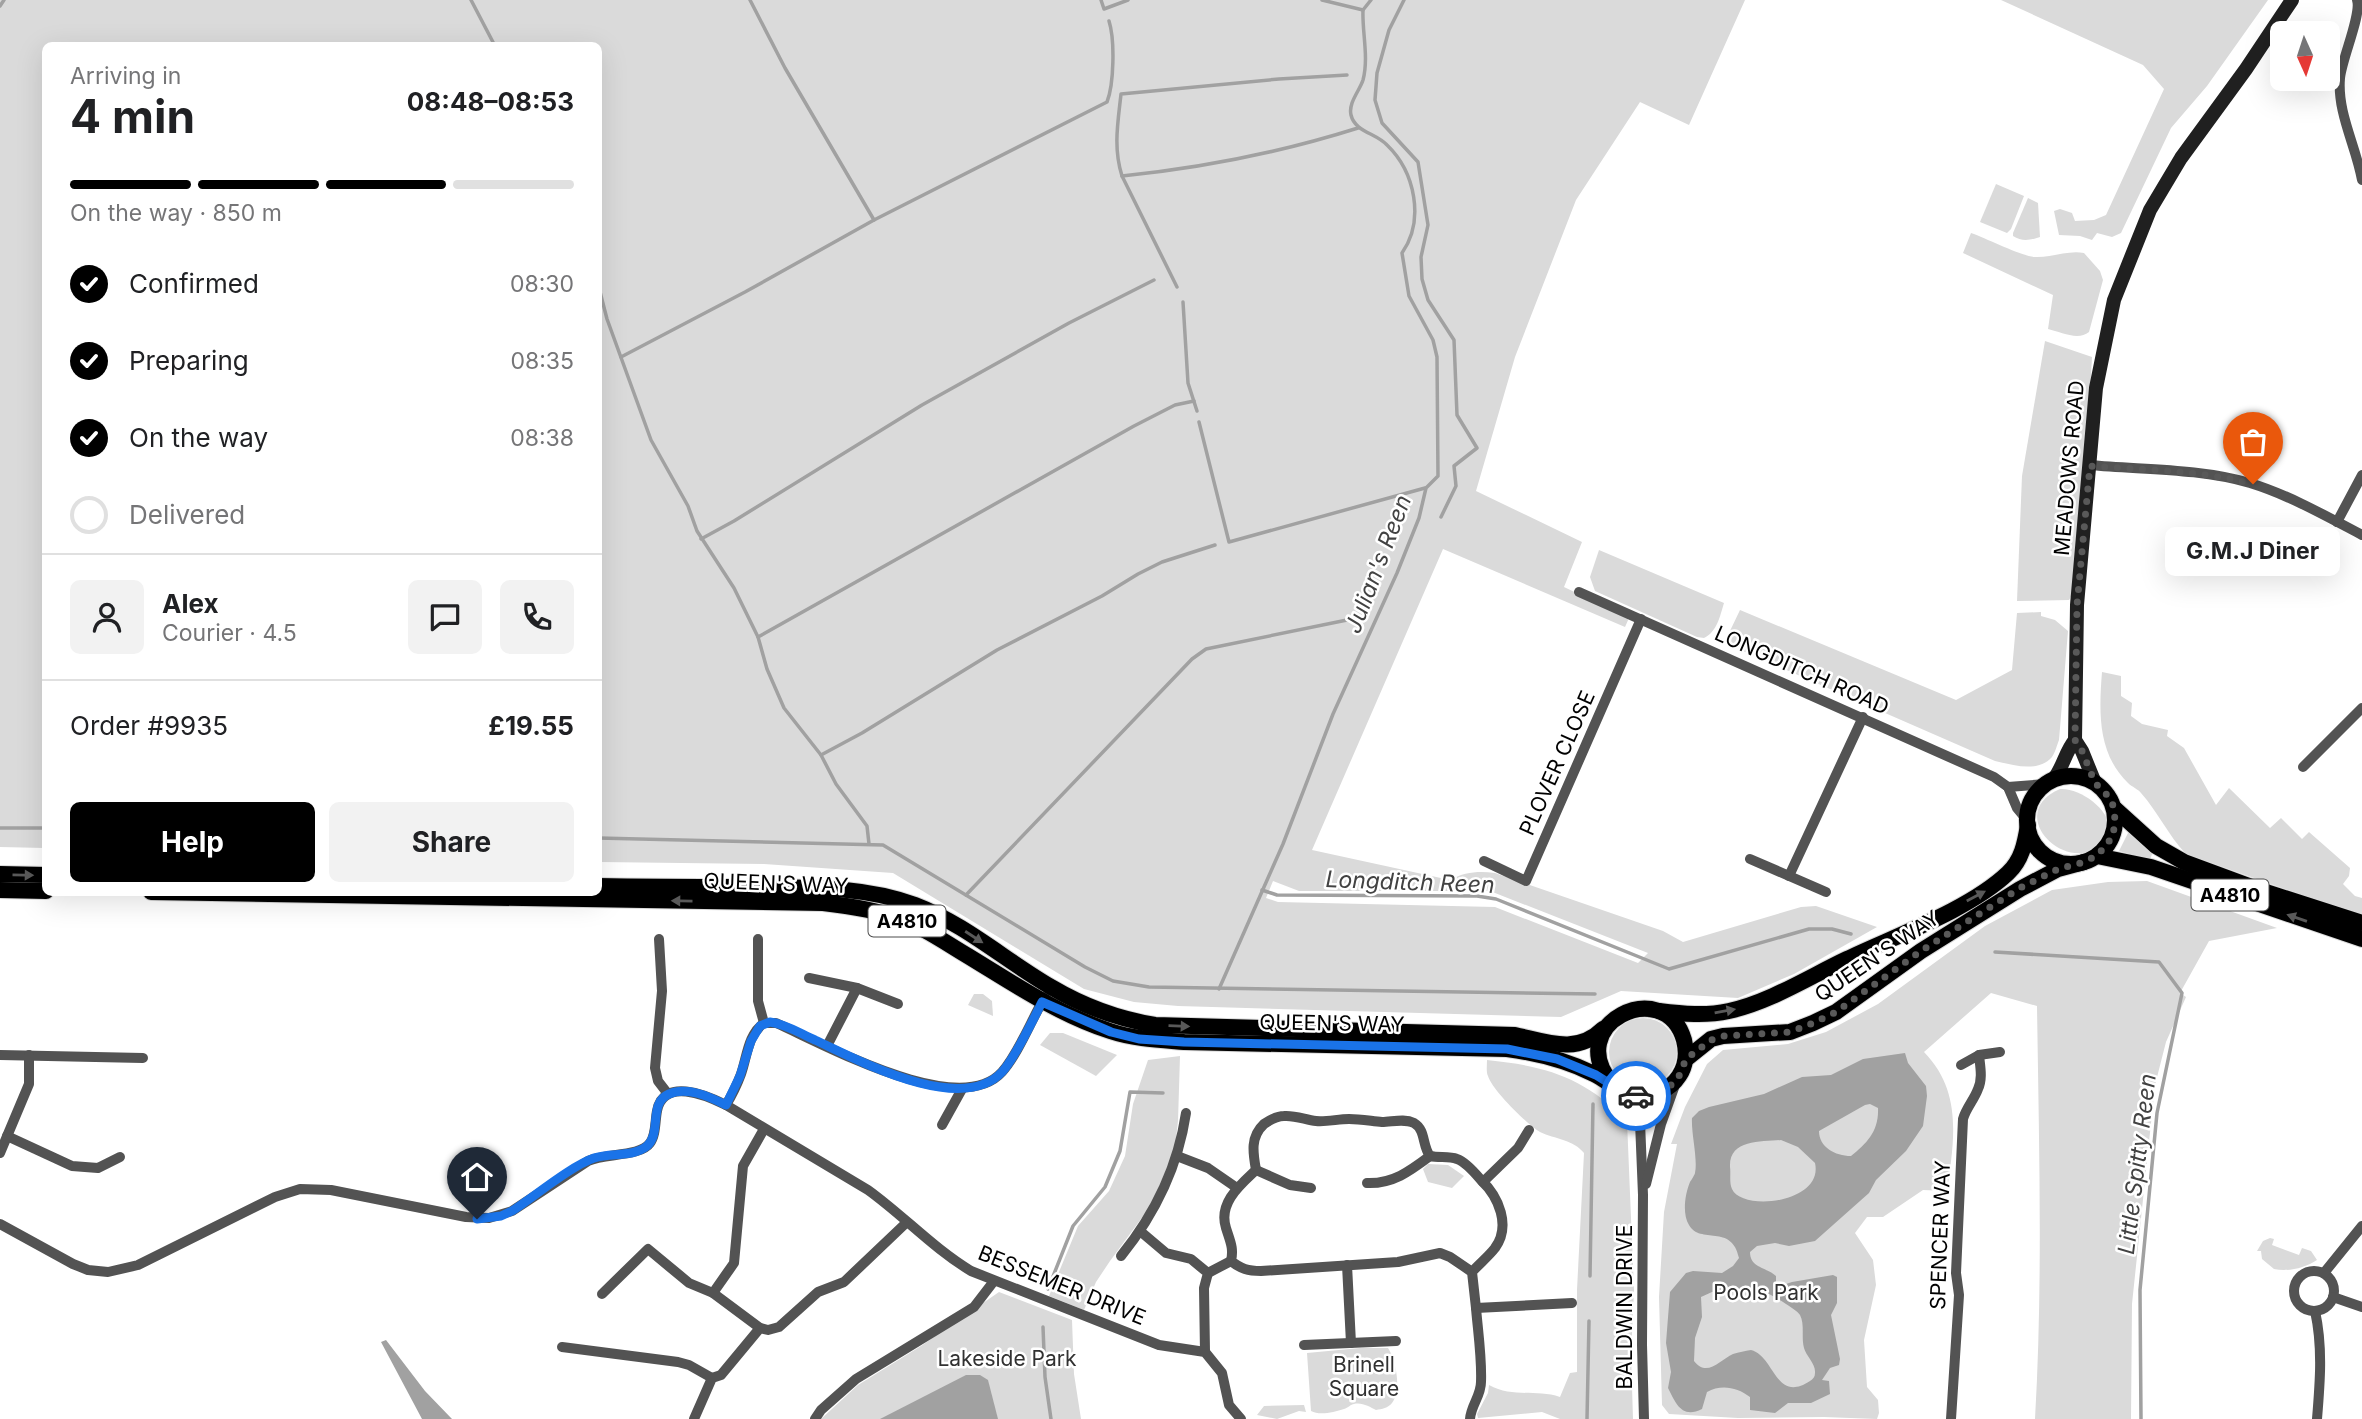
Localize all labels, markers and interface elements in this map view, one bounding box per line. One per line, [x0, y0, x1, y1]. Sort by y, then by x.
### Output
north arrow [2270, 21, 2340, 91]
map controls [2270, 21, 2340, 91]
text: Arriving in [70, 62, 181, 90]
text: 08:48–08:53 [407, 86, 574, 117]
text: 4 min [70, 88, 195, 144]
text: On the way · 850 m [70, 199, 282, 227]
icon: check [70, 265, 108, 303]
text: Confirmed [129, 268, 259, 299]
text: 08:30 [510, 270, 574, 298]
icon: check [70, 342, 108, 380]
text: Preparing [129, 345, 249, 376]
text: 08:35 [510, 347, 574, 375]
street label: MEADOWS ROAD [2049, 379, 2089, 557]
pin [2223, 412, 2283, 484]
icon: check [70, 419, 108, 457]
text: On the way [129, 422, 268, 453]
icon: bag [2234, 423, 2272, 461]
text: 08:38 [510, 424, 574, 452]
water label: Julian's Reen [1339, 491, 1417, 637]
text: Delivered [129, 499, 245, 530]
callout: G.M.J Diner [2166, 526, 2340, 575]
text: G.M.J Diner [2186, 537, 2319, 565]
button: person [70, 580, 144, 654]
button: chat [408, 580, 482, 654]
button: phone [500, 580, 574, 654]
text: Alex [162, 588, 219, 619]
text: Courier · 4.5 [162, 619, 297, 647]
street label: LONGDITCH ROAD [1711, 620, 1893, 720]
street label: PLOVER CLOSE [1514, 687, 1600, 839]
text: Order #9935 [70, 710, 228, 741]
text: £19.55 [488, 710, 574, 741]
button: Help [70, 802, 315, 882]
button: Share [329, 802, 574, 882]
water label: Longditch Reen [1325, 865, 1495, 899]
street label: QUEEN'S WAY [703, 868, 849, 898]
one-way arrow [12, 869, 34, 881]
road number: A4810 [2192, 880, 2268, 911]
one-way arrow [1966, 890, 1985, 902]
one-way arrow [671, 895, 693, 907]
street label: QUEEN'S WAY [1810, 905, 1944, 1007]
road number: A4810 [869, 906, 946, 937]
one-way arrow [2287, 912, 2308, 923]
one-way arrow [964, 930, 983, 943]
one-way arrow [1714, 1005, 1736, 1016]
street label: QUEEN'S WAY [1259, 1009, 1405, 1037]
one-way arrow [1168, 1021, 1190, 1032]
courier [1601, 1061, 1671, 1131]
water label: Little Spitty Reen [2112, 1072, 2162, 1256]
icon: car [1617, 1077, 1655, 1115]
pin [447, 1147, 507, 1219]
icon: home [458, 1158, 496, 1196]
street label: SPENCER WAY [1925, 1160, 1955, 1310]
street label: BALDWIN DRIVE [1612, 1225, 1637, 1389]
street label: BESSEMER DRIVE [975, 1240, 1149, 1330]
park label: Pools Park [1713, 1280, 1819, 1305]
park label: Lakeside Park [937, 1346, 1077, 1371]
park label: Brinell Square [1329, 1352, 1399, 1401]

